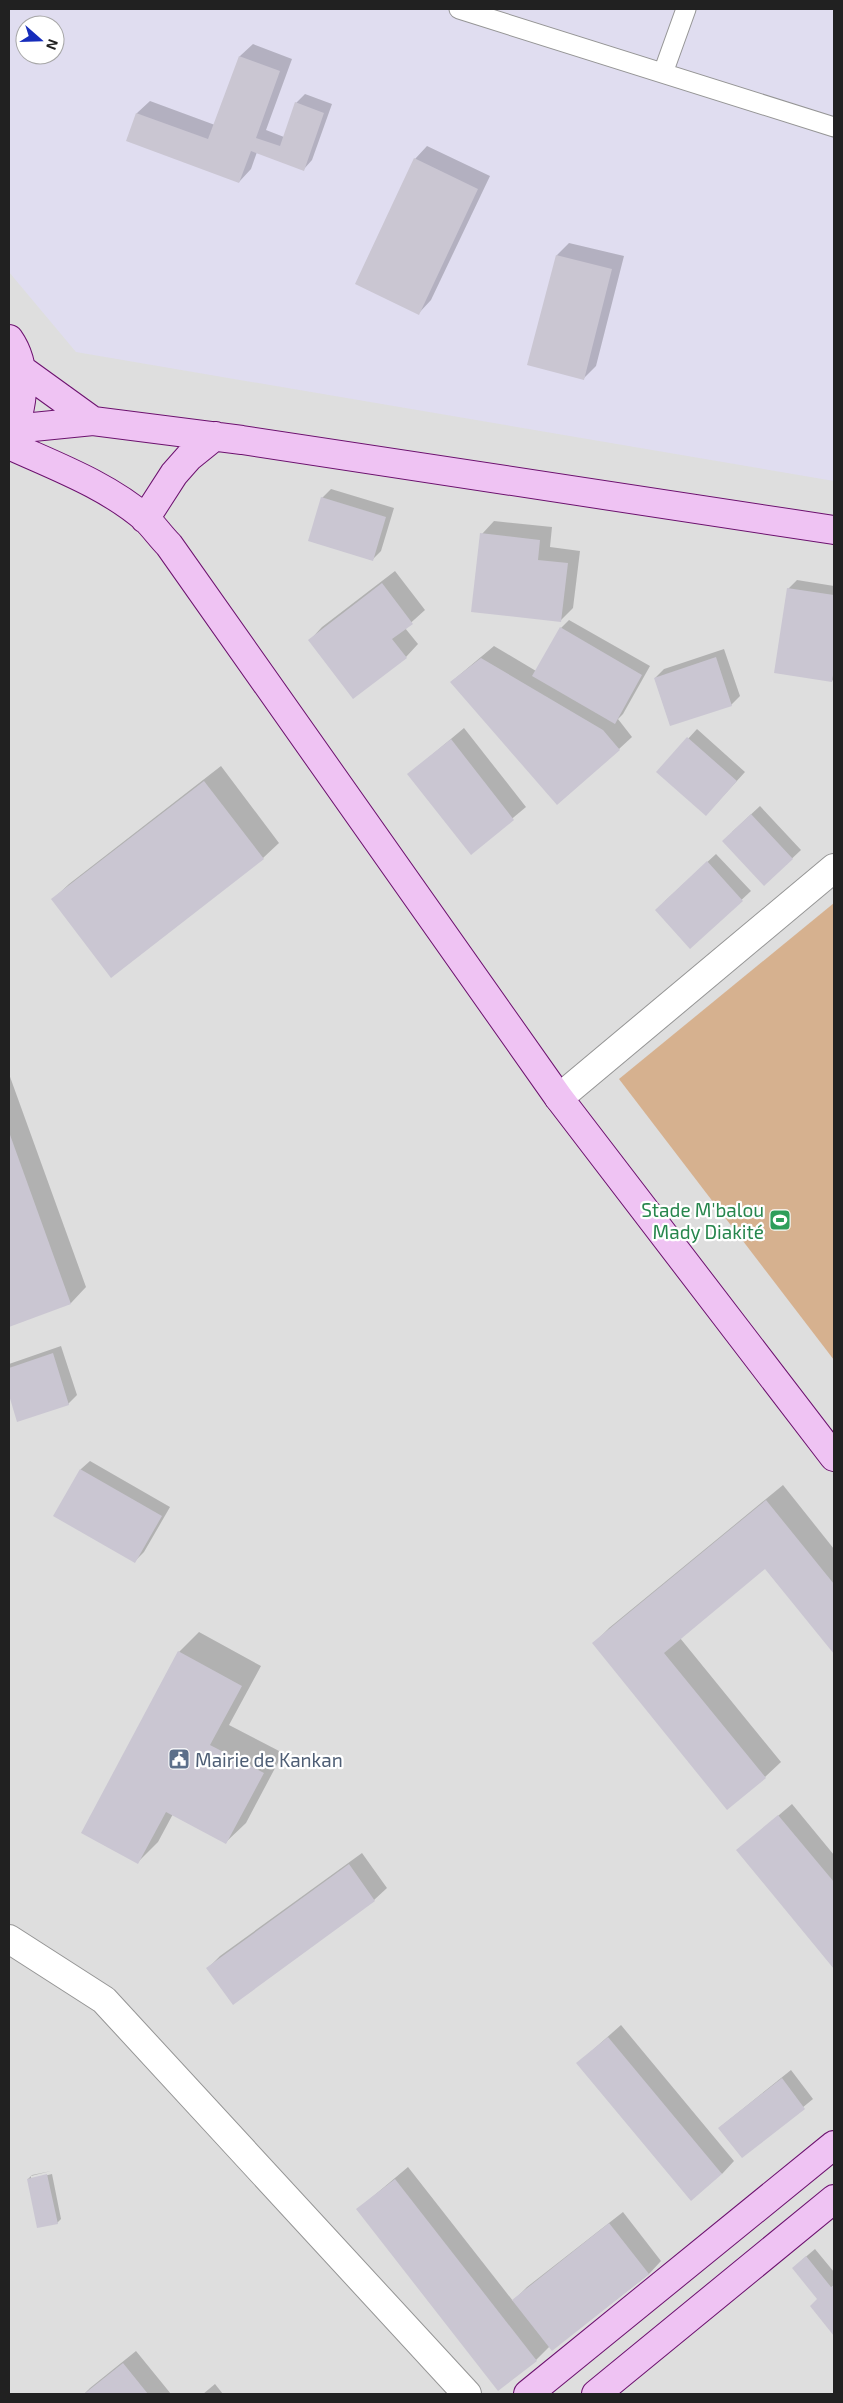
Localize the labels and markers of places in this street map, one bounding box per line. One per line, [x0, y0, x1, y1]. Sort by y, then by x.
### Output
place label: Stade M'balou Mady Diakité [641, 1198, 764, 1243]
sports icon: Stade M'balou Mady Diakité [768, 1208, 792, 1232]
public building icon: Mairie de Kankan [167, 1747, 191, 1771]
place label: Mairie de Kankan [195, 1748, 343, 1771]

